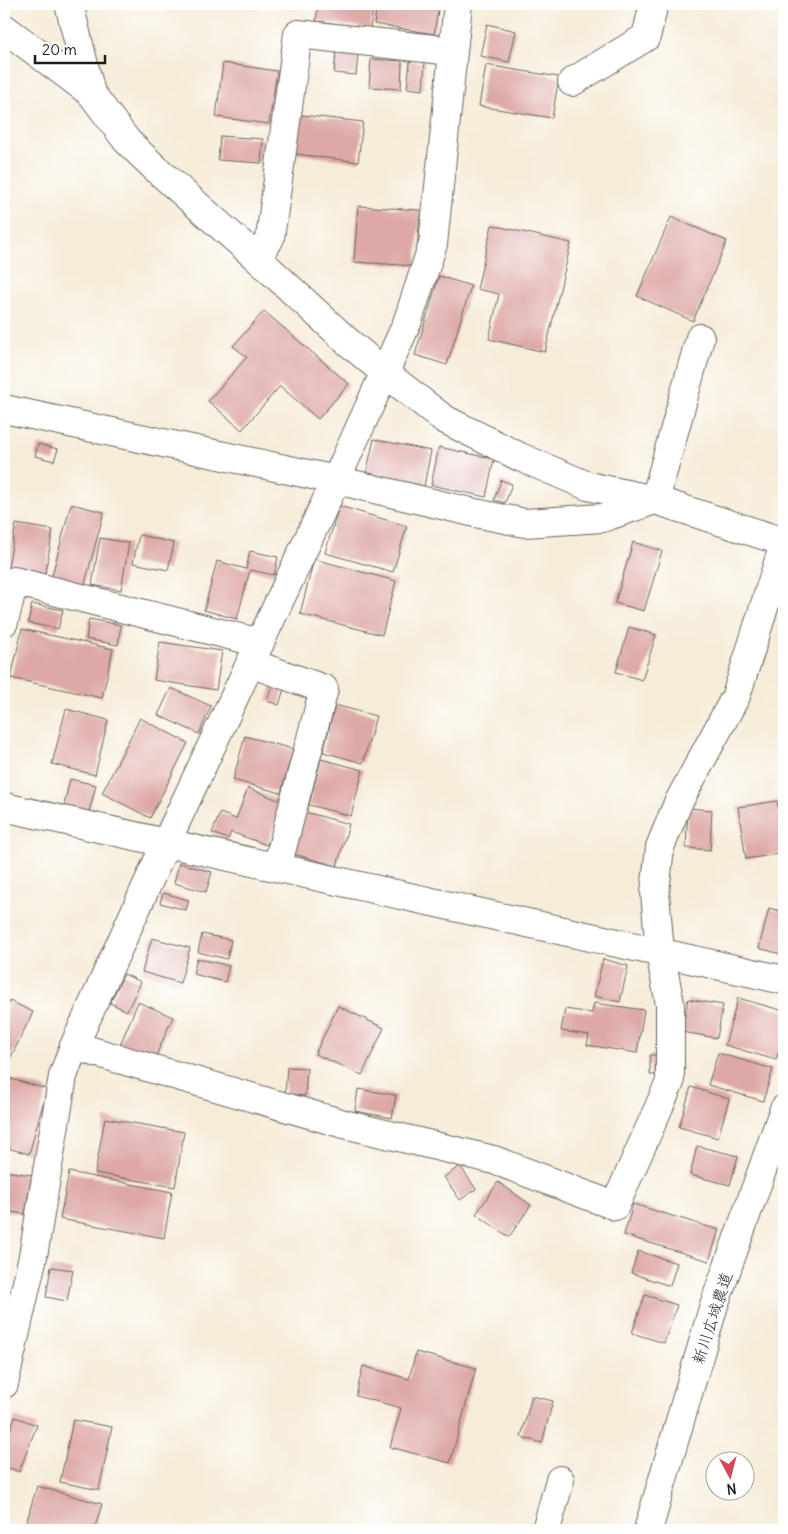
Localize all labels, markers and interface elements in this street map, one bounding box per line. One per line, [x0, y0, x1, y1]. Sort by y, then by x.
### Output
scale bar [35, 32, 105, 64]
text: 20 m [42, 40, 77, 59]
street label: 新川広域農道 [688, 1269, 736, 1367]
north arrow [706, 1452, 756, 1502]
text: N [726, 1479, 737, 1498]

